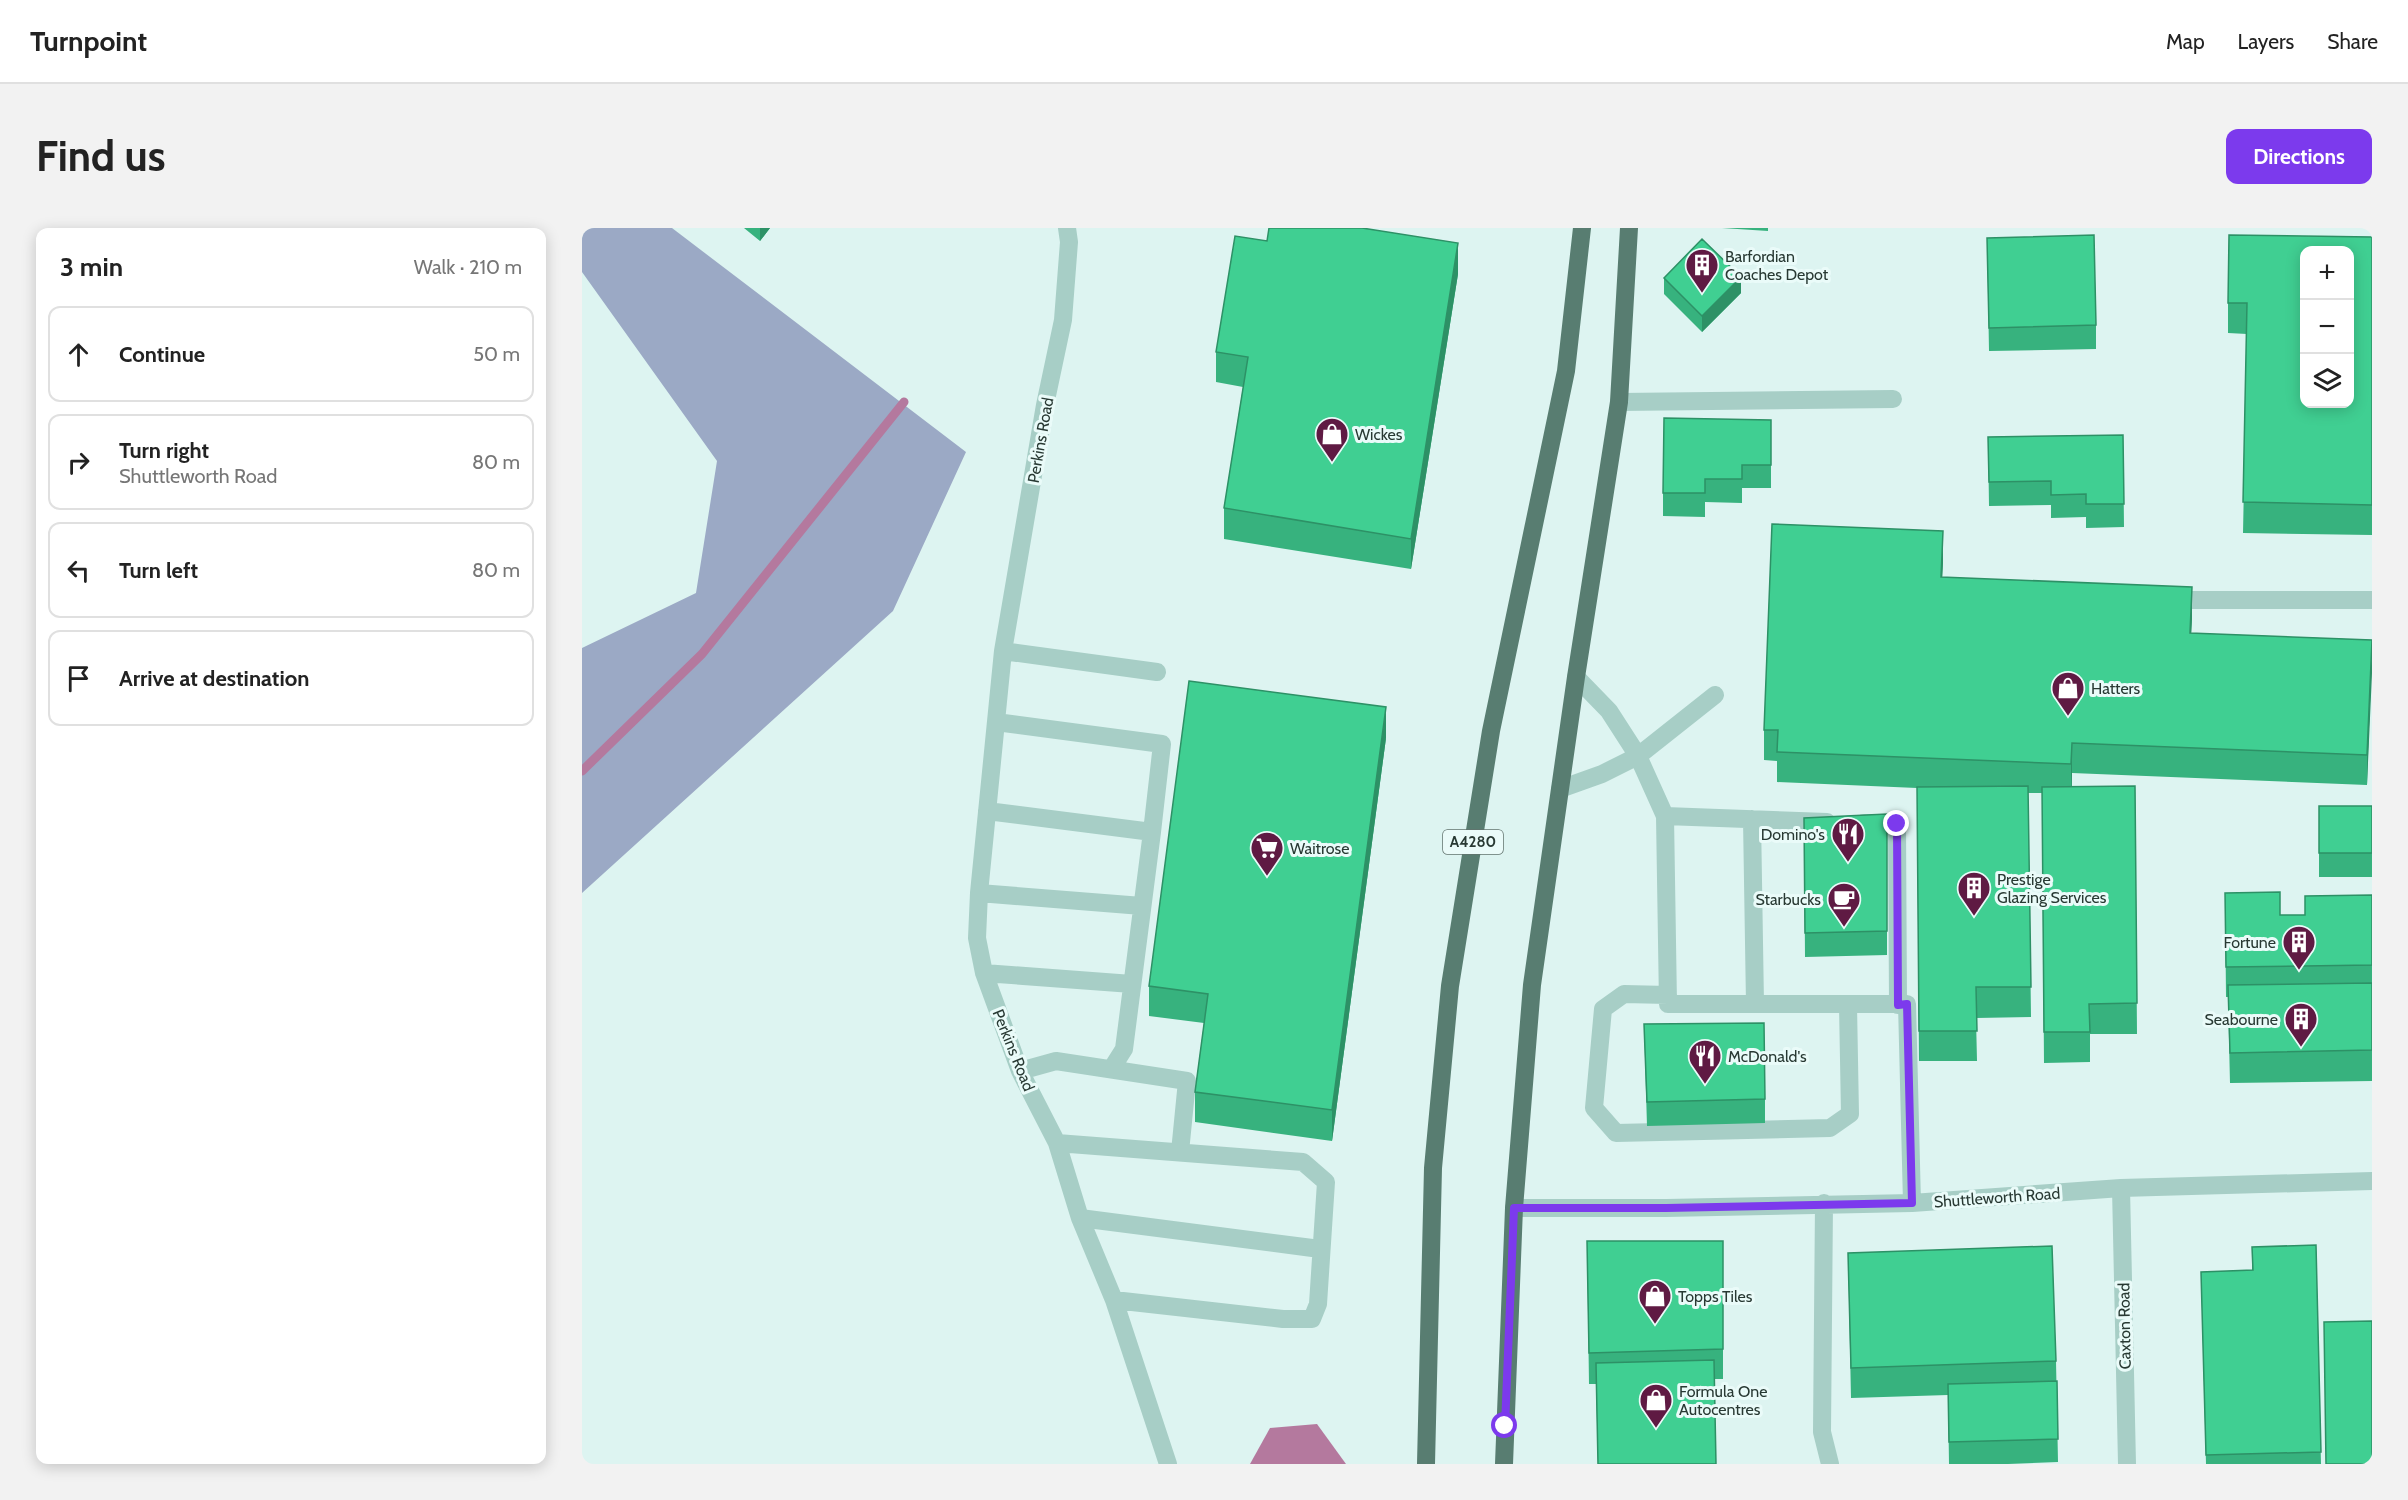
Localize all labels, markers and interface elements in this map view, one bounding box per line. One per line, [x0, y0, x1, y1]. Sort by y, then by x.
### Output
text: Turnpoint [30, 24, 147, 58]
text: Map [2166, 29, 2205, 54]
text: Layers [2238, 29, 2294, 54]
text: Share [2327, 29, 2378, 54]
button: Directions [2226, 129, 2372, 184]
text: Find us [36, 130, 165, 182]
map controls [2300, 246, 2354, 408]
button: + [2300, 246, 2354, 300]
building icon: Barfordian Coaches Depot [1684, 247, 1720, 294]
place label: Barfordian Coaches Depot [1725, 247, 1829, 284]
text: 3 min [60, 251, 123, 283]
text: Walk · 210 m [414, 255, 522, 279]
button: − [2300, 300, 2354, 354]
icon: ahead [62, 338, 95, 371]
text: Continue [119, 341, 205, 368]
text: 50 m [473, 342, 520, 366]
button: layers [2300, 354, 2354, 408]
street label: Perkins Road [1024, 396, 1057, 484]
shop icon: Wickes [1314, 416, 1350, 463]
place label: Wickes [1355, 425, 1403, 444]
text: Turn right [119, 437, 209, 464]
icon: right [62, 446, 95, 479]
text: 80 m [472, 450, 520, 474]
text: Shuttleworth Road [119, 464, 277, 488]
icon: left [62, 554, 95, 587]
text: Turn left [119, 557, 198, 584]
text: 80 m [472, 558, 520, 582]
icon: arrive [62, 662, 95, 695]
text: Arrive at destination [119, 665, 309, 692]
shop icon: Hatters [2050, 670, 2086, 717]
place label: Hatters [2091, 679, 2141, 698]
route end [1883, 810, 1909, 836]
restaurant icon: Domino's [1830, 816, 1866, 863]
place label: Domino's [1761, 825, 1825, 844]
supermarket icon: Waitrose [1249, 830, 1285, 877]
road number: A4280 [1443, 830, 1503, 854]
place label: Waitrose [1290, 839, 1349, 858]
building icon: Prestige Glazing Services [1956, 870, 1992, 917]
place label: Prestige Glazing Services [1997, 870, 2107, 907]
cafe icon: Starbucks [1826, 881, 1862, 928]
place label: Starbucks [1755, 890, 1821, 909]
building icon: Fortune [2281, 924, 2317, 971]
place label: Fortune [2224, 933, 2276, 952]
building icon: Seabourne [2283, 1001, 2319, 1048]
street label: Perkins Road [989, 1006, 1039, 1094]
place label: Seabourne [2205, 1010, 2278, 1029]
restaurant icon: McDonald's [1687, 1038, 1723, 1085]
place label: McDonald's [1728, 1047, 1807, 1066]
street label: Shuttleworth Road [1933, 1184, 2061, 1211]
shop icon: Topps Tiles [1637, 1278, 1673, 1325]
street label: Caxton Road [2114, 1283, 2135, 1369]
place label: Topps Tiles [1678, 1287, 1753, 1306]
shop icon: Formula One Autocentres [1638, 1382, 1674, 1429]
place label: Formula One Autocentres [1679, 1382, 1767, 1419]
route start [1491, 1412, 1517, 1438]

